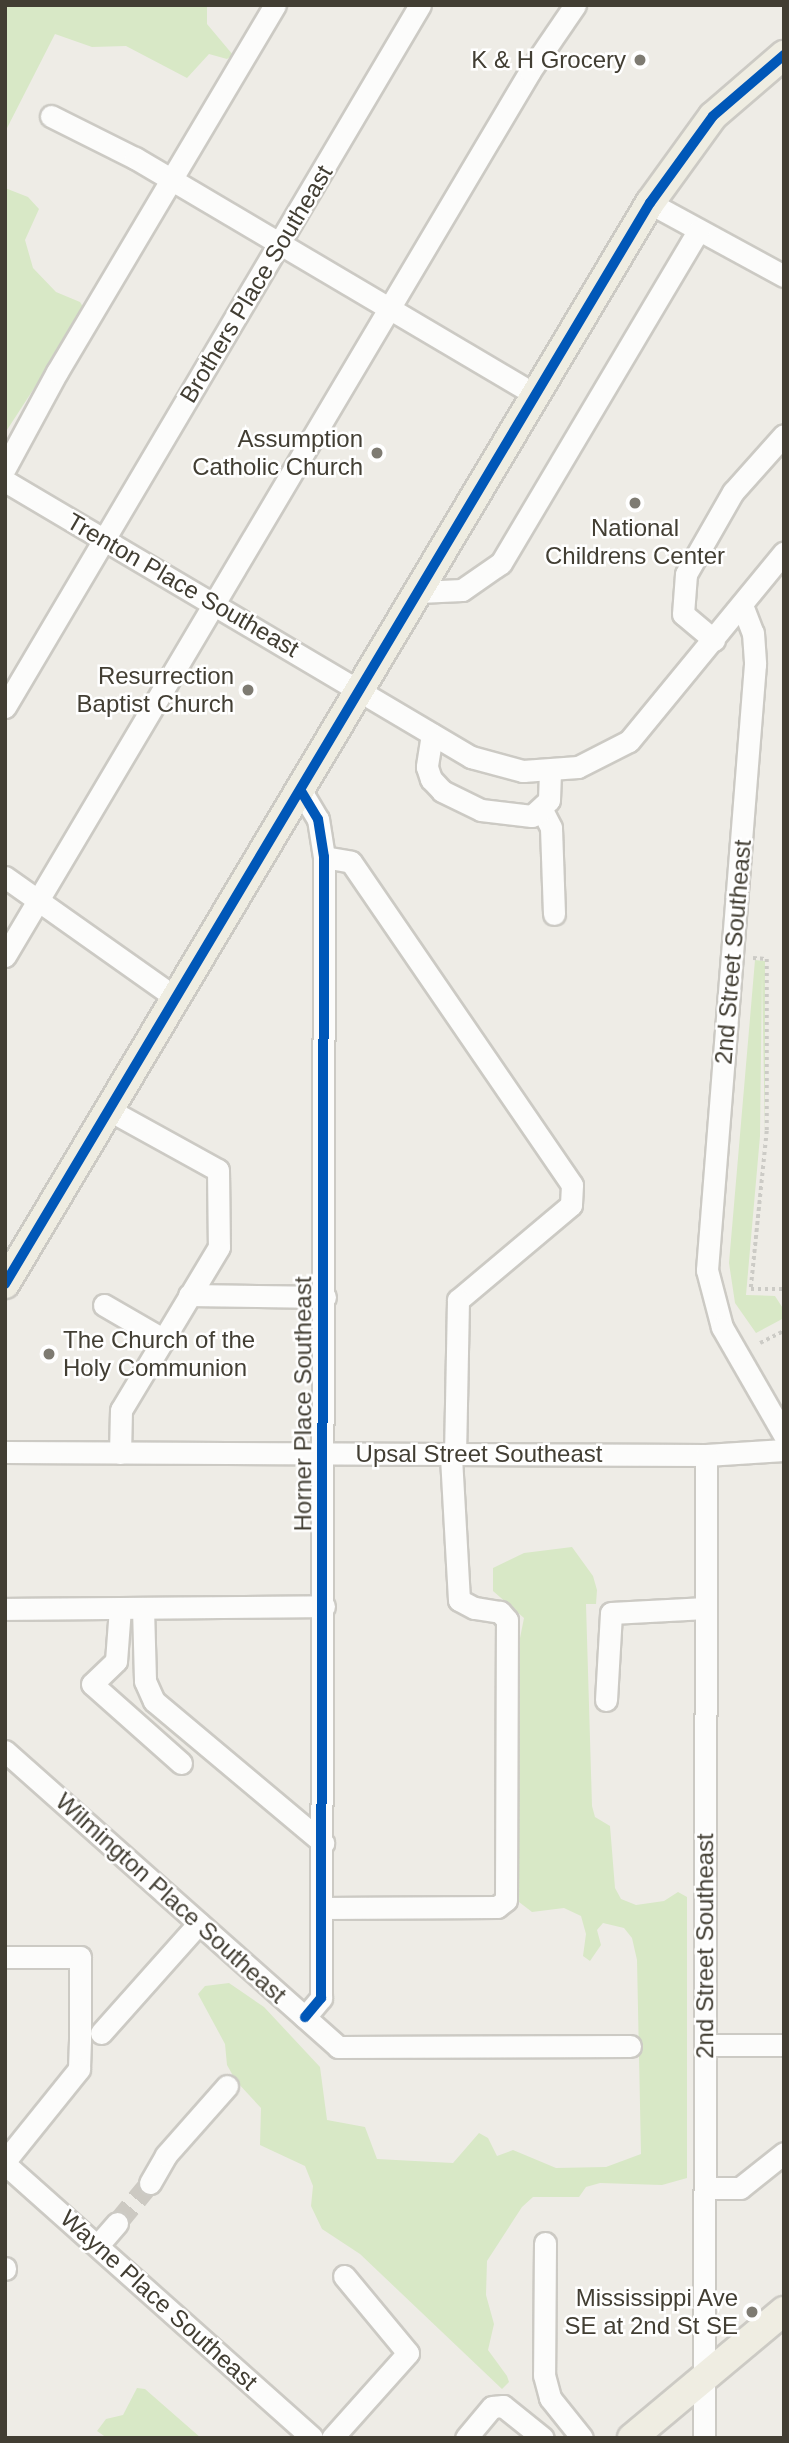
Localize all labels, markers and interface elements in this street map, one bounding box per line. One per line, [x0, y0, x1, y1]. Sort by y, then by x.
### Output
place label: K & H Grocery [471, 46, 626, 74]
marker: K & H Grocery [632, 52, 648, 68]
street label: Brothers Place Southeast [174, 160, 338, 408]
place label: Assumption Catholic Church [192, 425, 363, 481]
marker: Assumption Catholic Church [369, 445, 385, 461]
marker: National Childrens Center [627, 495, 643, 511]
street label: Trenton Place Southeast [62, 507, 304, 663]
place label: National Childrens Center [545, 514, 725, 570]
place label: Resurrection Baptist Church [77, 662, 234, 718]
marker: Resurrection Baptist Church [240, 682, 256, 698]
street label: 2nd Street Southeast [709, 838, 757, 1066]
street label: Horner Place Southeast [289, 1277, 317, 1531]
place label: The Church of the Holy Communion [63, 1326, 255, 1382]
marker: The Church of the Holy Communion [41, 1346, 57, 1362]
street label: Upsal Street Southeast [356, 1440, 602, 1468]
street label: Wilmington Place Southeast [50, 1787, 292, 2009]
street label: 2nd Street Southeast [691, 1833, 719, 2059]
street label: Wayne Place Southeast [55, 2204, 263, 2396]
place label: Mississippi Ave SE at 2nd St SE [565, 2284, 738, 2340]
marker: Mississippi Ave SE at 2nd St SE [744, 2304, 760, 2320]

